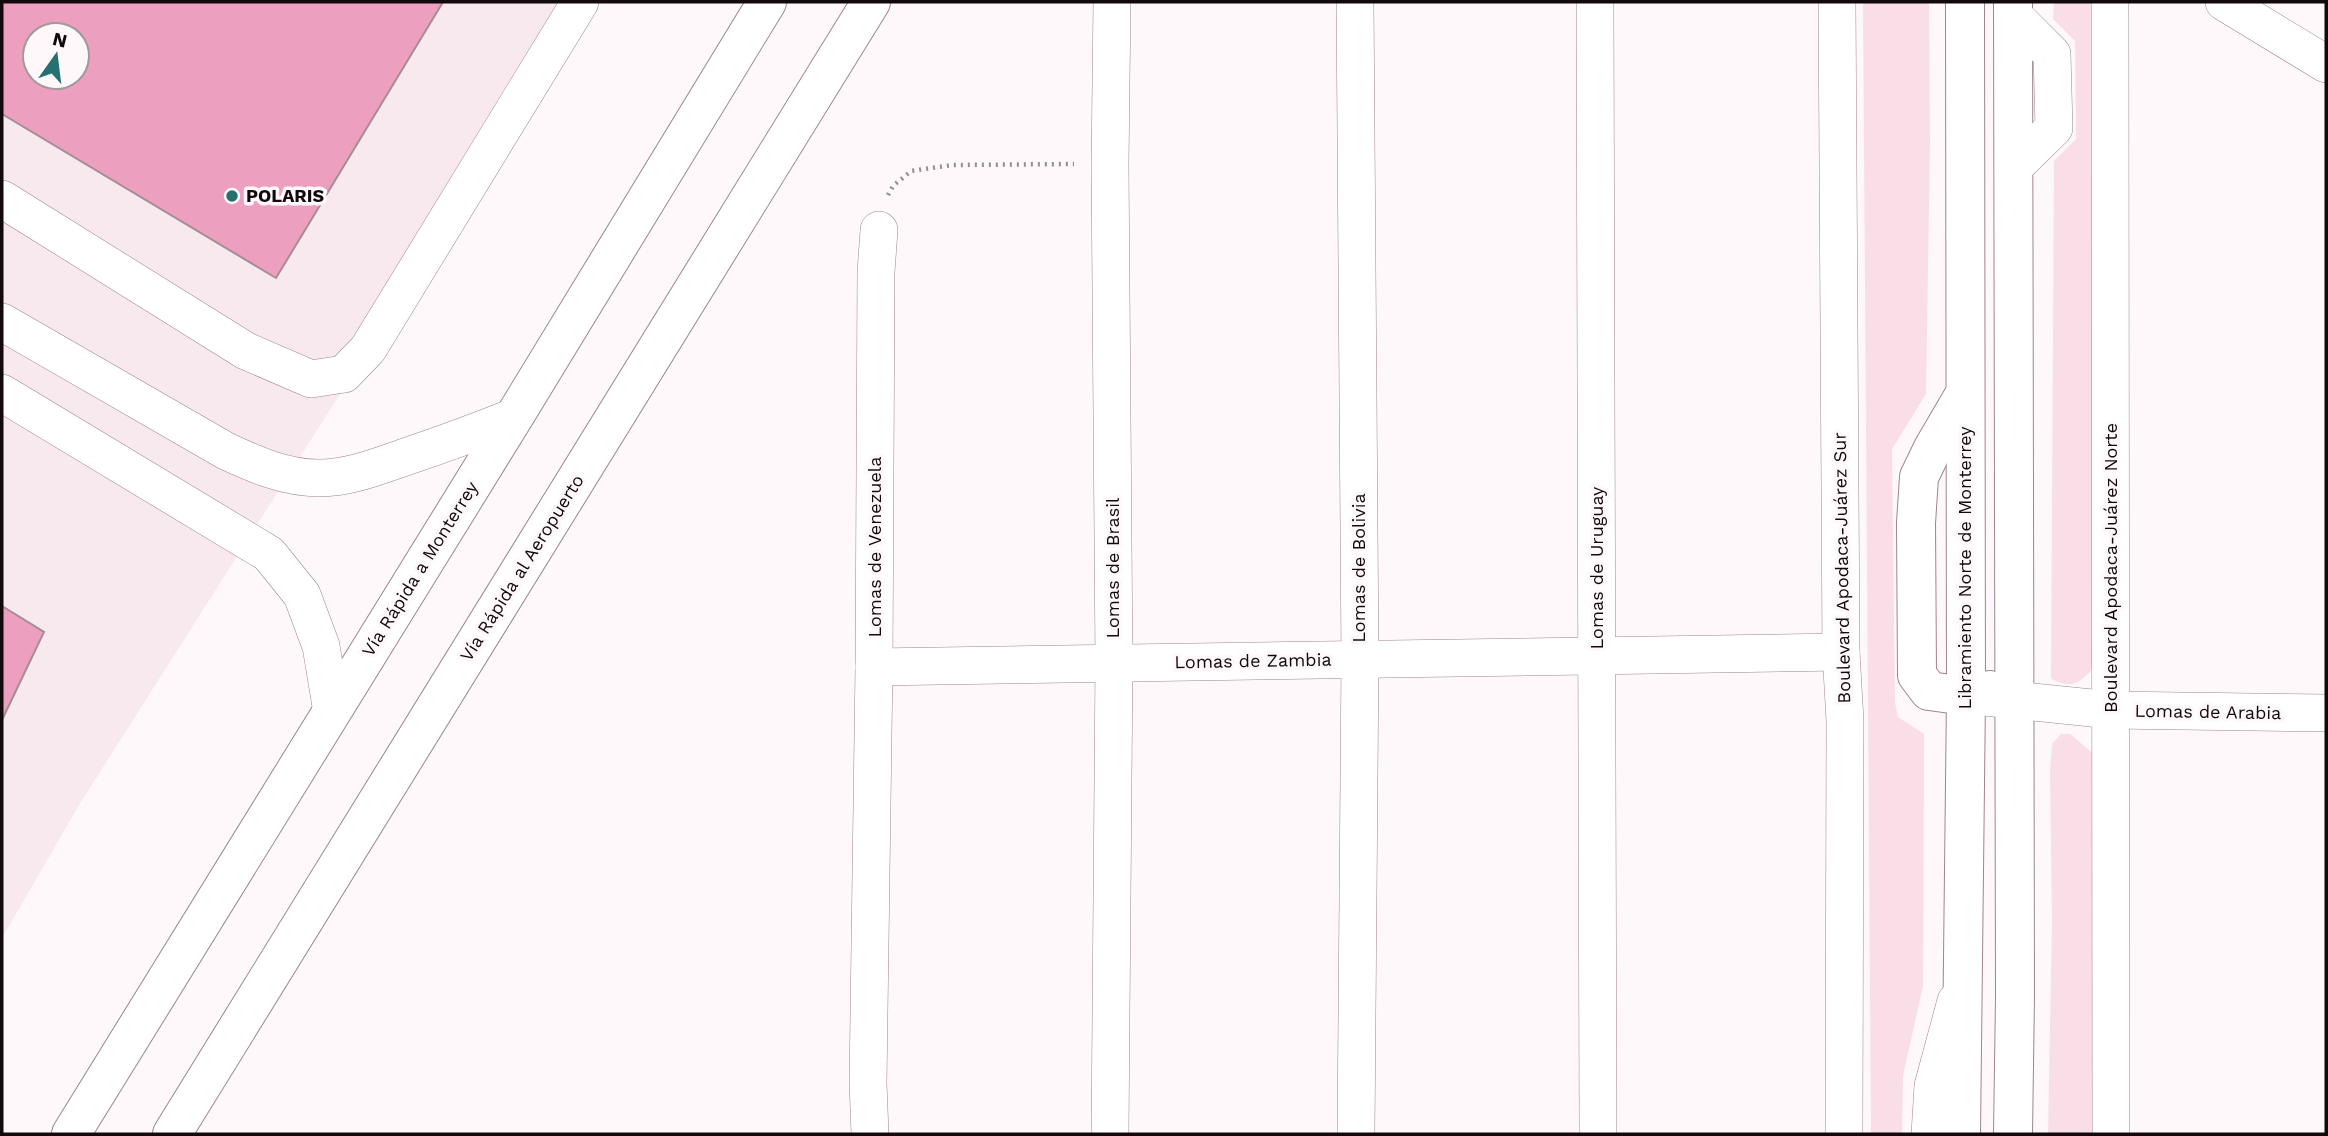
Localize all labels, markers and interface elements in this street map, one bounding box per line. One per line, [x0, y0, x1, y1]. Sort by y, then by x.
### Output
north arrow [21, 21, 91, 91]
text: N [50, 27, 70, 53]
place label: POLARIS [246, 185, 324, 206]
marker: POLARIS [224, 188, 240, 204]
street label: Boulevard Apodaca-Juárez Norte [2100, 423, 2121, 713]
street label: Libramiento Norte de Monterrey [1954, 426, 1975, 710]
street label: Boulevard Apodaca-Juárez Sur [1829, 432, 1854, 704]
street label: Lomas de Venezuela [864, 456, 885, 638]
street label: Vía Rápida al Aeropuerto [455, 471, 588, 665]
street label: Vía Rápida a Monterrey [357, 477, 482, 660]
street label: Lomas de Uruguay [1586, 486, 1607, 649]
street label: Lomas de Bolivia [1348, 493, 1369, 643]
street label: Lomas de Brasil [1102, 497, 1123, 638]
street label: Lomas de Zambia [1174, 649, 1332, 672]
street label: Lomas de Arabia [2134, 700, 2282, 723]

